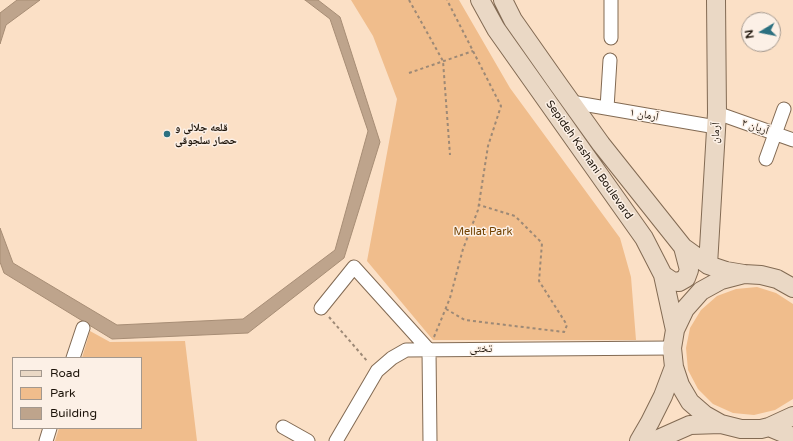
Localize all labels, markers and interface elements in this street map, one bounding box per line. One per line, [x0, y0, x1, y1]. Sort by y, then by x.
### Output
north arrow [741, 12, 781, 52]
text: N [743, 29, 757, 39]
street label: Sepideh Kashani Boulevard [543, 98, 635, 222]
street label: آرمان ۱ [629, 106, 659, 124]
street label: آریان ۲ [740, 116, 770, 138]
place label: قلعه جلالی و حصار سلجوقی [175, 121, 237, 147]
street label: آرمان [709, 122, 723, 144]
marker: قلعه جلالی و حصار سلجوقی [162, 129, 172, 139]
park label: Mellat Park [454, 225, 512, 239]
street label: تختی [470, 342, 492, 356]
legend [12, 357, 142, 429]
text: Road [50, 366, 80, 380]
text: Park [50, 386, 76, 400]
text: Building [50, 406, 97, 420]

